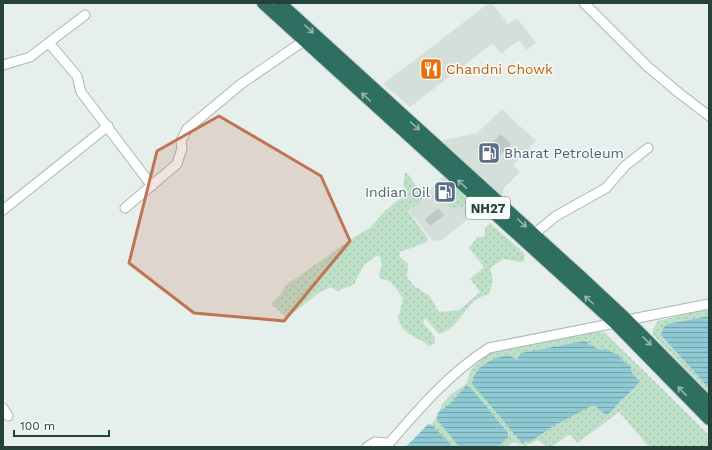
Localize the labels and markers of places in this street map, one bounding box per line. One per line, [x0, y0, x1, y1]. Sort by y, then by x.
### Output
restaurant icon: Chandni Chowk [418, 56, 444, 82]
place label: Chandni Chowk [446, 61, 553, 77]
fuel station icon: Bharat Petroleum [476, 140, 502, 166]
place label: Bharat Petroleum [504, 145, 624, 161]
fuel station icon: Indian Oil [432, 179, 458, 205]
place label: Indian Oil [365, 184, 431, 200]

